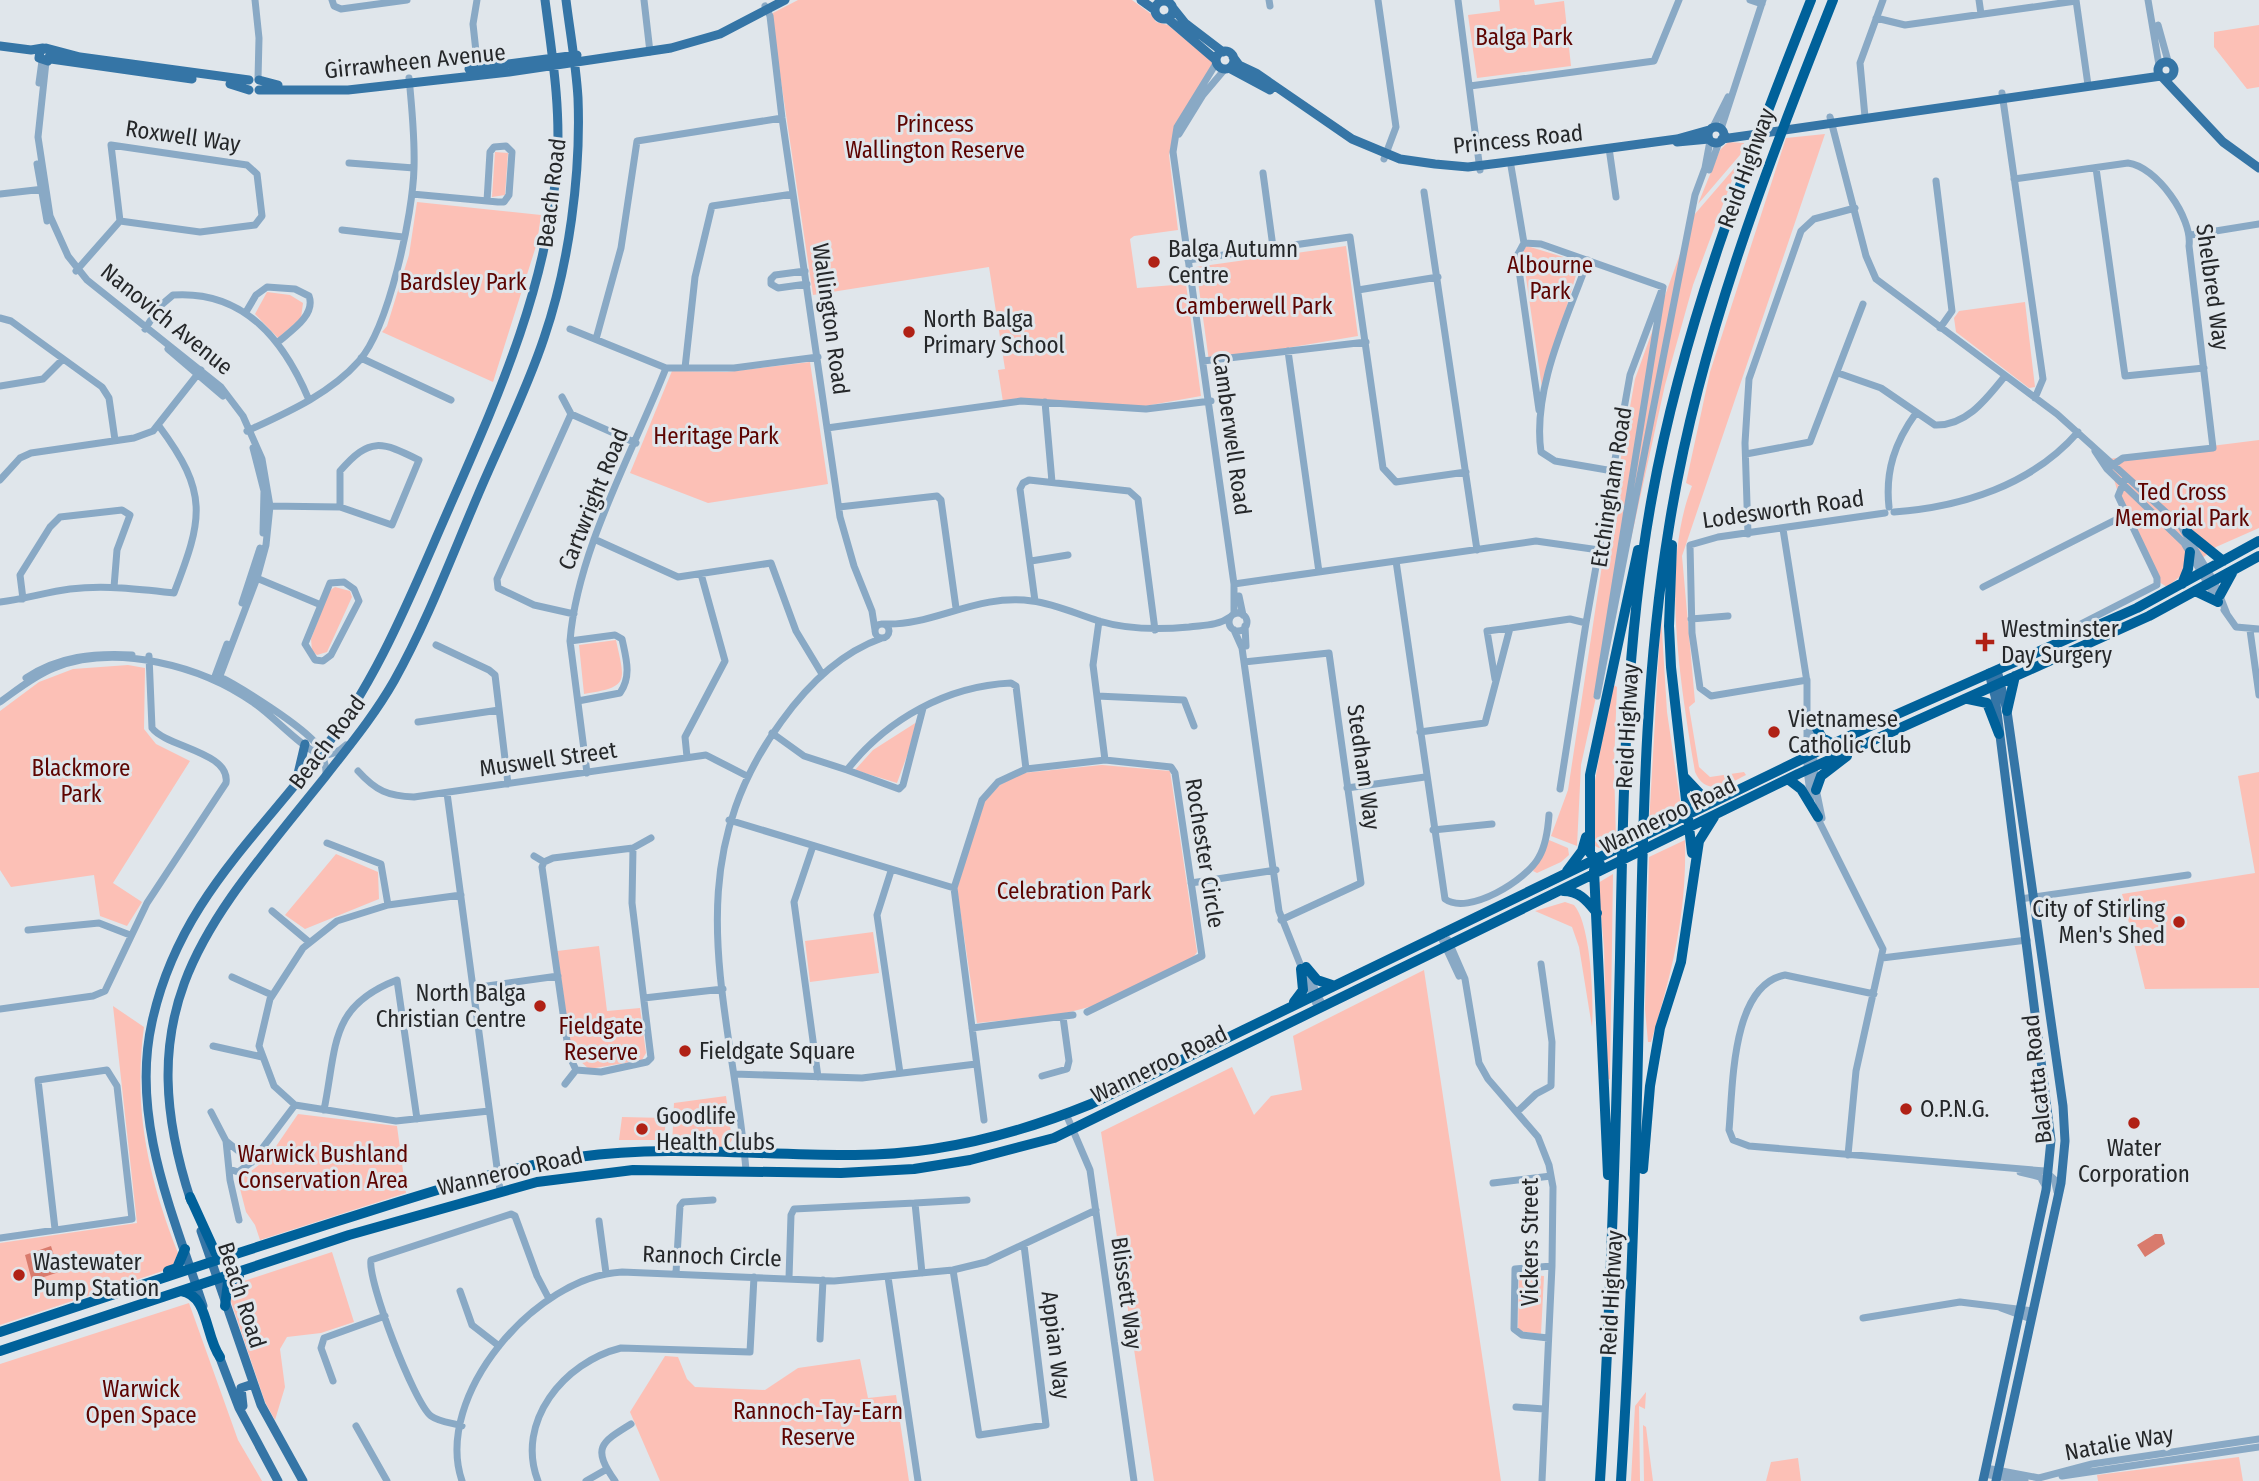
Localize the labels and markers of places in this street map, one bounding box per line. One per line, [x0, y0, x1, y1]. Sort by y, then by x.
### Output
place label: Balga Autumn Centre [1168, 235, 1298, 289]
marker: Balga Autumn Centre [1146, 254, 1162, 270]
place label: North Balga Primary School [923, 305, 1065, 359]
marker: North Balga Primary School [901, 324, 917, 340]
place label: Westminster Day Surgery [2001, 615, 2119, 669]
marker: Westminster Day Surgery [1975, 632, 1995, 652]
place label: Vietnamese Catholic Club [1788, 705, 1911, 759]
marker: Vietnamese Catholic Club [1766, 724, 1782, 740]
place label: City of Stirling Men's Shed [2032, 895, 2165, 949]
marker: City of Stirling Men's Shed [2171, 914, 2187, 930]
place label: North Balga Christian Centre [376, 979, 526, 1033]
marker: North Balga Christian Centre [532, 998, 548, 1014]
place label: Fieldgate Square [699, 1037, 855, 1065]
marker: Fieldgate Square [677, 1043, 693, 1059]
place label: O.P.N.G. [1920, 1095, 1989, 1123]
marker: O.P.N.G. [1898, 1101, 1914, 1117]
place label: Goodlife Health Clubs [656, 1102, 775, 1156]
marker: Water Corporation [2126, 1115, 2142, 1131]
marker: Goodlife Health Clubs [634, 1121, 650, 1137]
place label: Water Corporation [2078, 1134, 2190, 1188]
place label: Wastewater Pump Station [33, 1248, 159, 1302]
marker: Wastewater Pump Station [11, 1267, 27, 1283]

